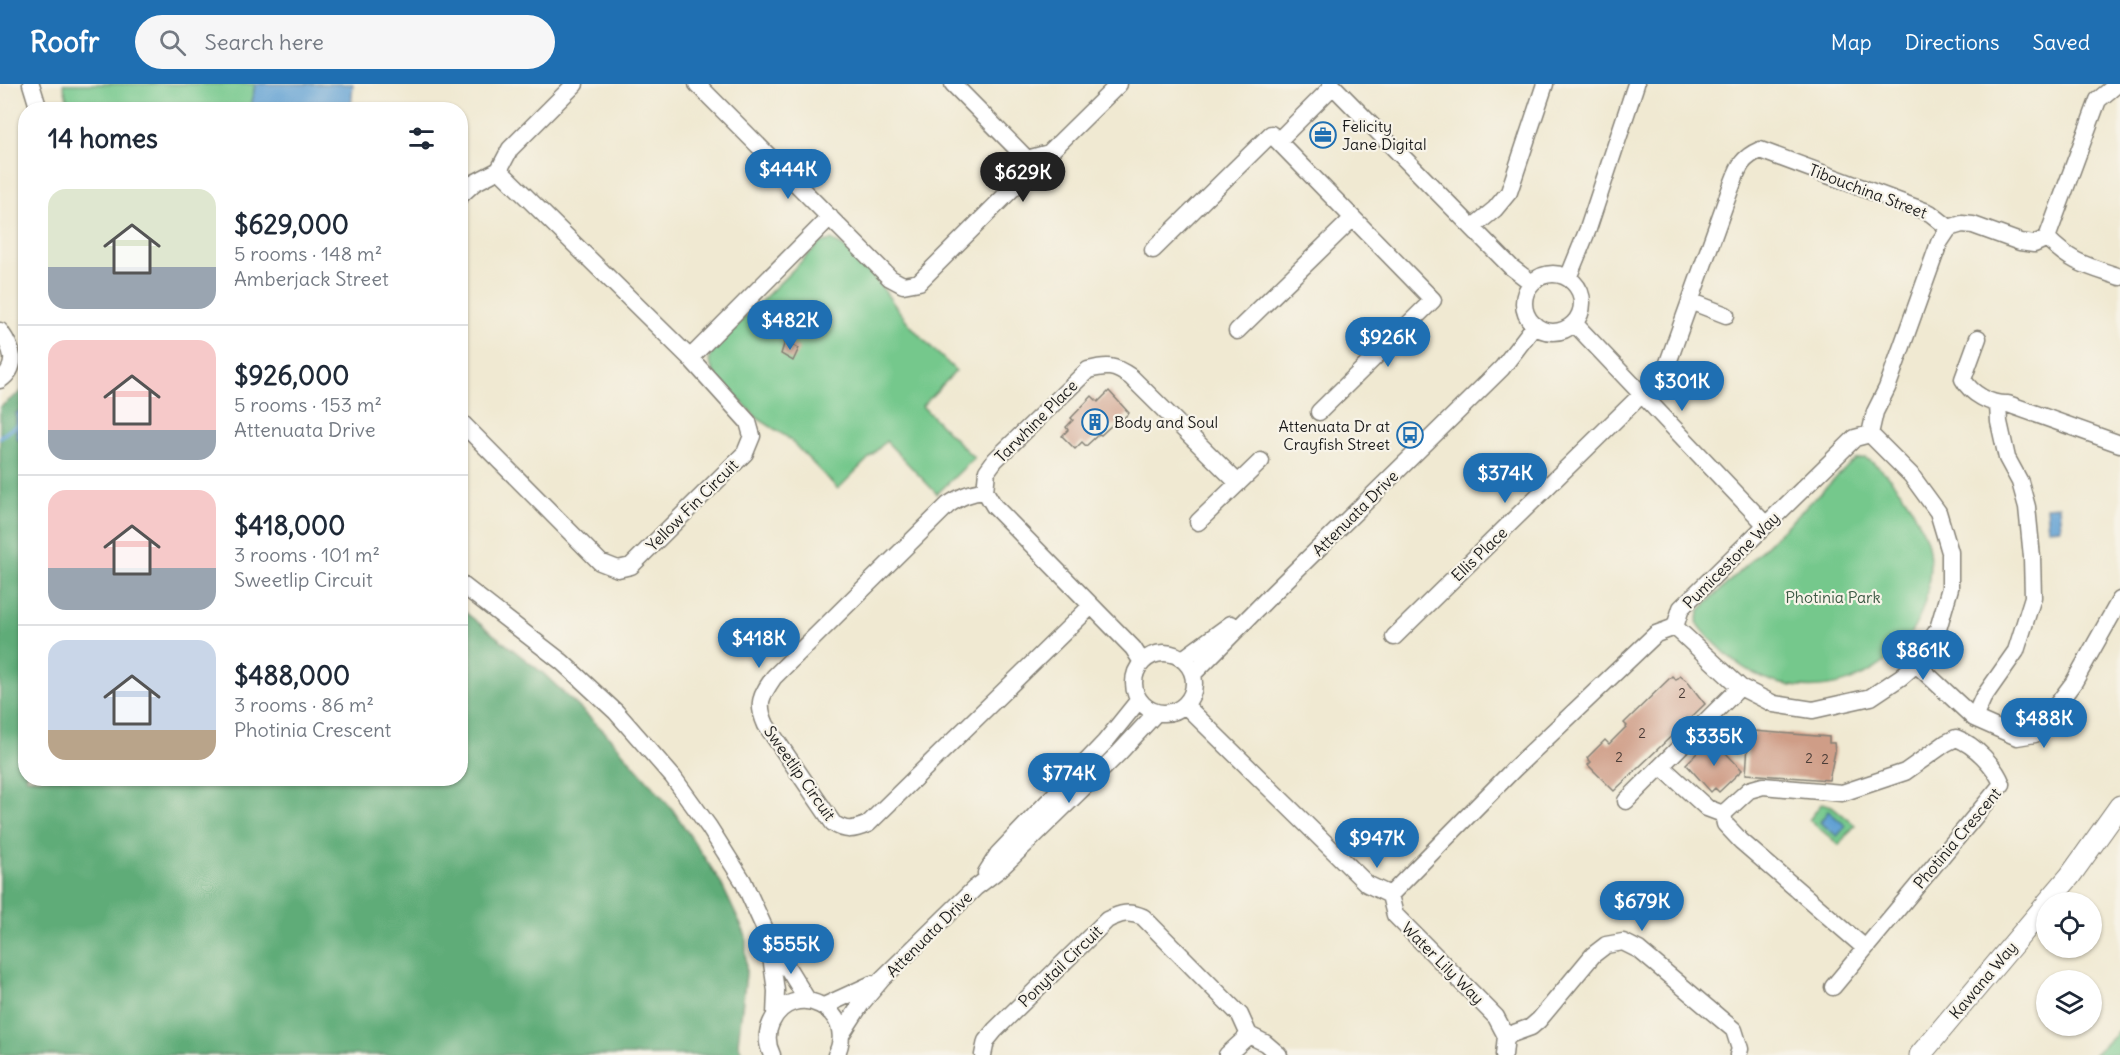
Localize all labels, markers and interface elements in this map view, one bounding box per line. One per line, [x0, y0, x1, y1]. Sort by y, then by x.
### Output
search box [135, 15, 555, 69]
text: Roofr [30, 24, 99, 60]
icon: search [156, 26, 189, 59]
text: Search here [204, 28, 324, 56]
text: Map [1831, 29, 1872, 56]
text: Directions [1905, 29, 1999, 56]
text: Saved [2032, 29, 2090, 56]
place label: Felicity Jane Digital [1342, 116, 1426, 154]
office icon: Felicity Jane Digital [1308, 120, 1338, 150]
text: 14 homes [48, 122, 158, 155]
icon: filters [405, 122, 438, 155]
pin: $444K [746, 149, 830, 200]
pin: $629K [981, 152, 1065, 203]
text: $444K [759, 156, 817, 181]
text: $629K [994, 159, 1052, 184]
street label: Tibouchina Street [1806, 159, 1930, 223]
text: $629,000 [234, 208, 349, 241]
icon: home [96, 213, 168, 285]
text: 5 rooms · 148 m² [234, 241, 382, 266]
text: Amberjack Street [234, 266, 389, 291]
pin: $482K [748, 300, 832, 351]
text: $482K [761, 307, 819, 332]
pin: $926K [1346, 317, 1430, 368]
text: $926K [1359, 324, 1417, 349]
text: $926,000 [234, 359, 349, 392]
pin: $301K [1640, 361, 1724, 412]
icon: home [96, 364, 168, 436]
text: $301K [1654, 368, 1710, 393]
street label: Tarwhine Place [990, 375, 1082, 467]
text: 5 rooms · 153 m² [234, 392, 382, 417]
building icon: Body and Soul [1080, 407, 1110, 437]
place label: Body and Soul [1114, 412, 1218, 432]
place label: Attenuata Dr at Crayfish Street [1278, 416, 1391, 454]
text: Attenuata Drive [234, 417, 375, 442]
bus stop icon: Attenuata Dr at Crayfish Street [1395, 420, 1425, 450]
pin: $374K [1463, 453, 1547, 504]
street label: Yellow Fin Circuit [642, 455, 742, 555]
text: $374K [1477, 460, 1533, 485]
street label: Attenuata Drive [1308, 466, 1402, 560]
street label: Pumicestone Way [1678, 507, 1784, 613]
text: $418,000 [234, 509, 345, 542]
icon: home [96, 514, 168, 586]
street label: Ellis Place [1447, 522, 1511, 586]
text: 3 rooms · 101 m² [234, 542, 380, 567]
text: Sweetlip Circuit [234, 567, 373, 592]
park label: Photinia Park [1785, 587, 1881, 607]
pin: $418K [717, 618, 801, 669]
text: $418K [732, 625, 786, 650]
pin: $861K [1881, 630, 1965, 681]
text: $861K [1896, 637, 1950, 662]
text: $488,000 [234, 659, 350, 692]
icon: home [96, 664, 168, 736]
house number: 2 [1678, 684, 1686, 702]
text: 3 rooms · 86 m² [234, 692, 374, 717]
pin: $488K [2002, 698, 2086, 749]
text: $488K [2015, 705, 2073, 730]
pin: $335K [1672, 716, 1756, 767]
text: Photinia Crescent [234, 717, 391, 742]
street label: Sweetlip Circuit [760, 722, 840, 825]
text: $335K [1685, 723, 1743, 748]
house number: 2 [1638, 724, 1646, 742]
house number: 2 [1615, 748, 1623, 766]
house number: 2 [1805, 749, 1813, 767]
house number: 2 [1821, 750, 1829, 768]
pin: $774K [1027, 753, 1111, 804]
text: $774K [1042, 760, 1096, 785]
street label: Photinia Crescent [1909, 783, 2006, 893]
pin: $947K [1335, 818, 1419, 869]
text: $947K [1349, 825, 1405, 850]
pin: $679K [1600, 881, 1684, 932]
street label: Attenuata Drive [882, 887, 976, 981]
text: $679K [1614, 888, 1670, 913]
map controls [2036, 892, 2102, 1036]
button: locate [2036, 892, 2102, 958]
street label: Water Lily Way [1398, 918, 1488, 1008]
street label: Ponytail Circuit [1014, 921, 1107, 1011]
pin: $555K [749, 924, 833, 975]
text: $555K [762, 931, 820, 956]
street label: Kawana Way [1945, 937, 2021, 1023]
button: layers [2036, 970, 2102, 1036]

